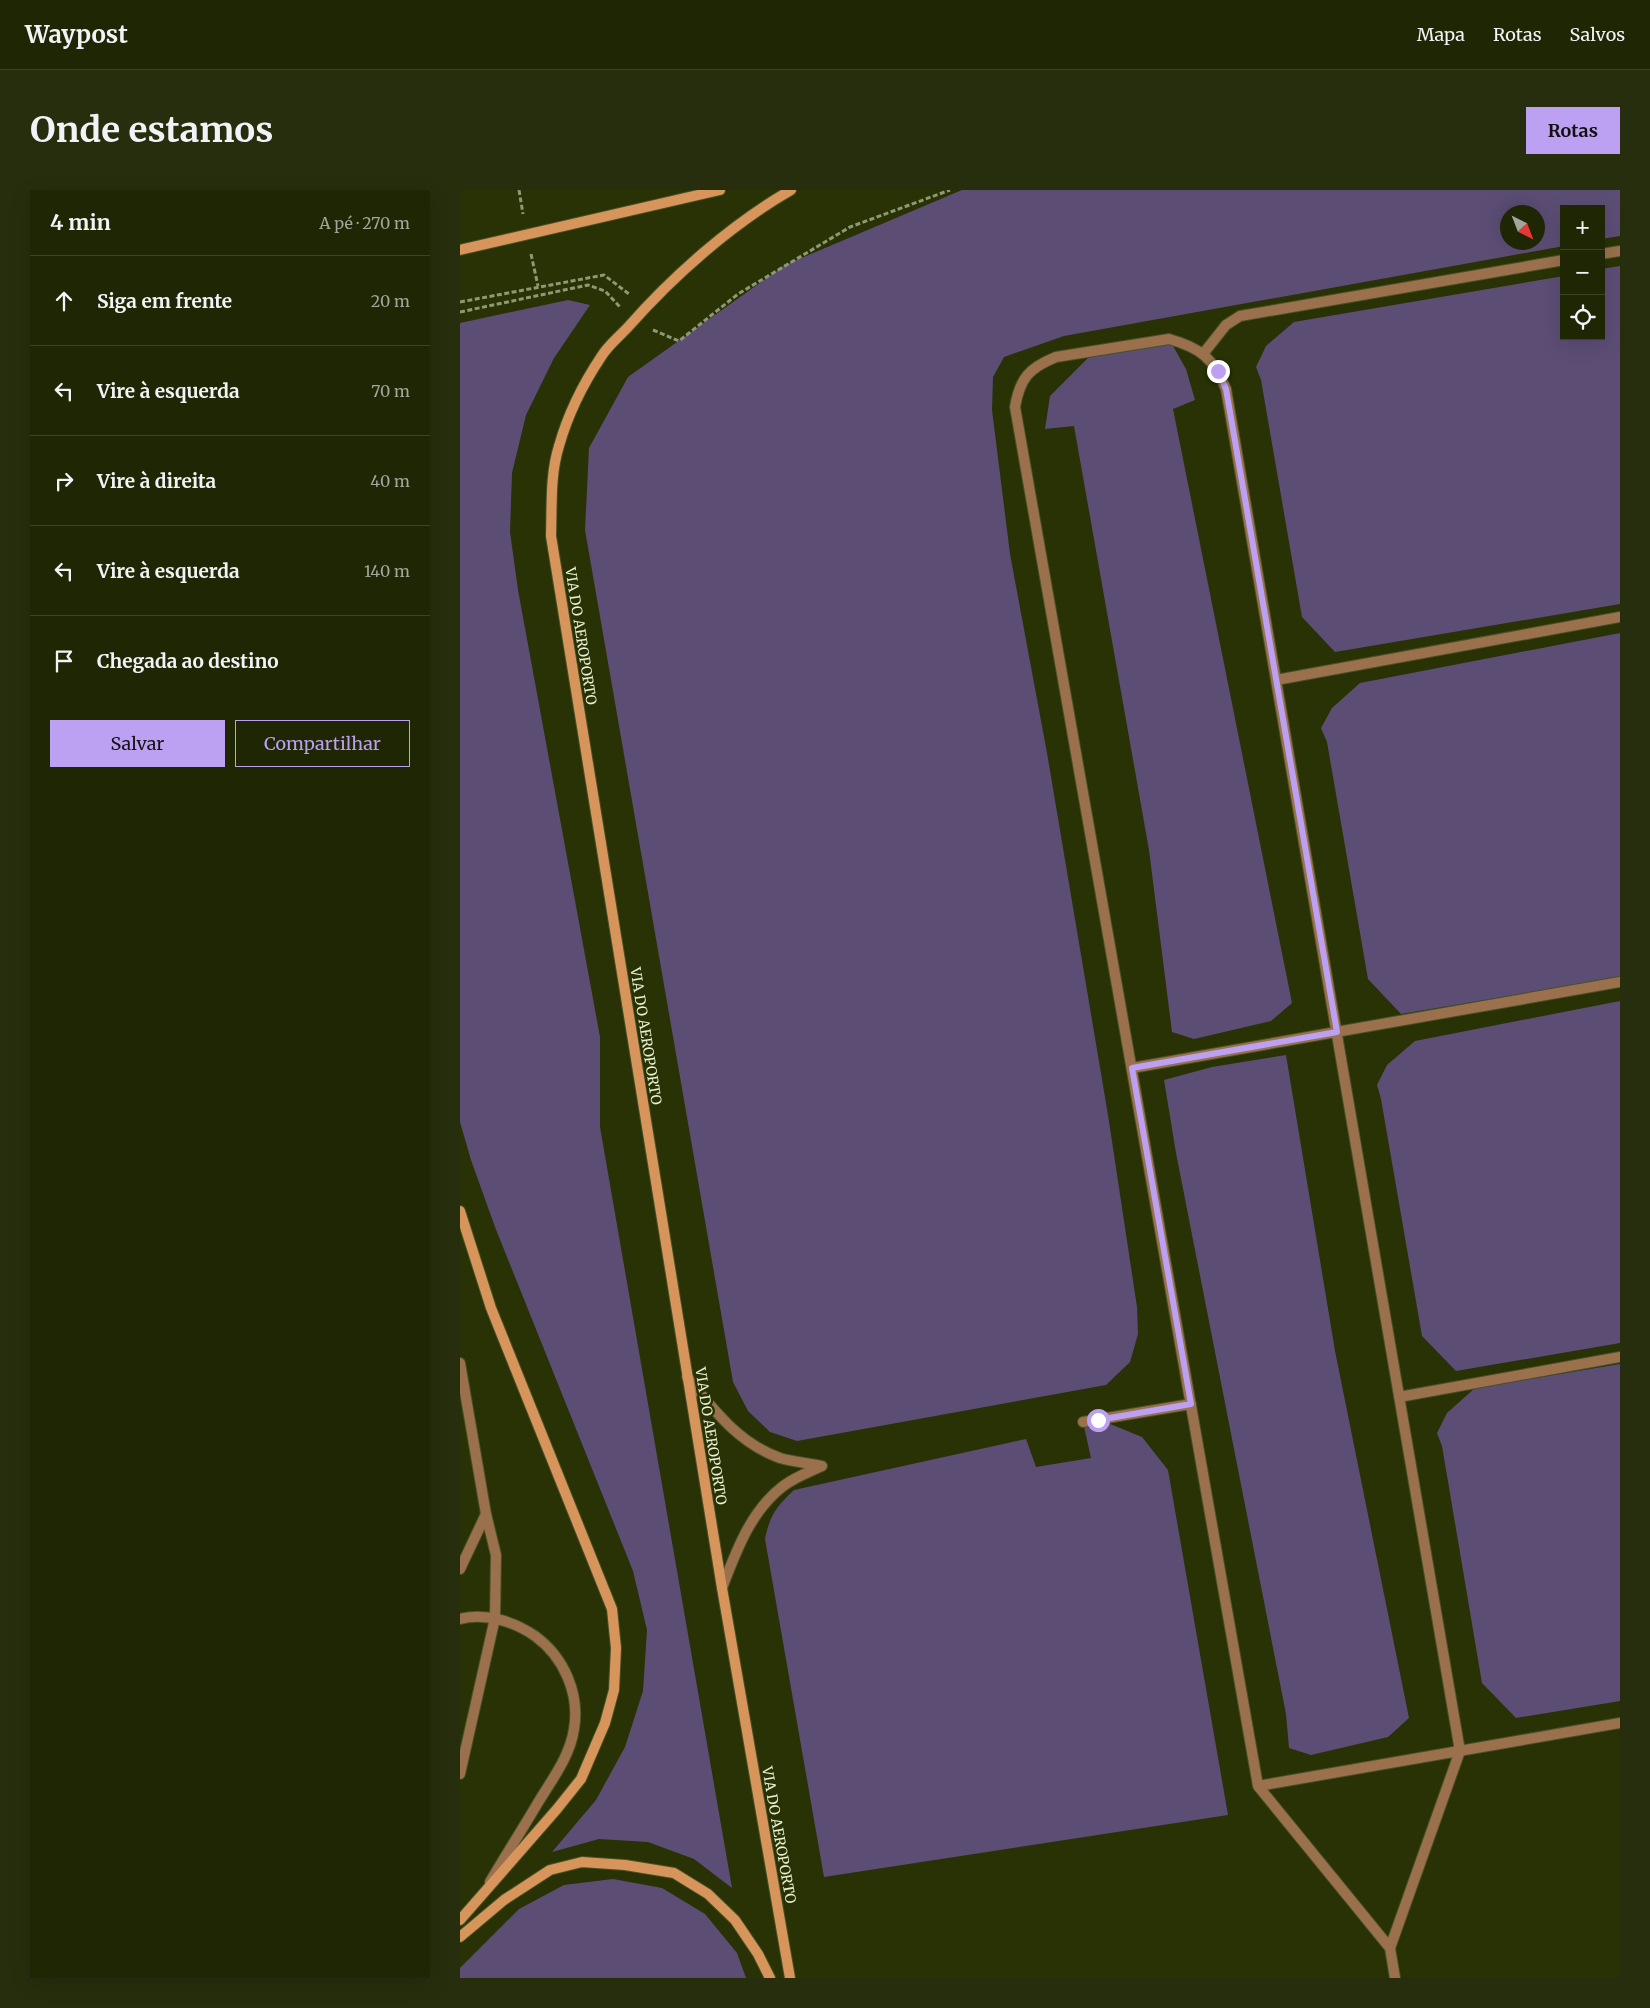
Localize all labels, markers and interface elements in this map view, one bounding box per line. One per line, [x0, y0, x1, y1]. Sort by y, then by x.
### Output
text: Waypost [25, 19, 128, 50]
text: Mapa [1417, 23, 1465, 46]
text: Rotas [1493, 23, 1542, 46]
text: Salvos [1570, 23, 1625, 46]
button: Rotas [1526, 107, 1620, 154]
text: Onde estamos [30, 108, 273, 152]
north arrow [1500, 205, 1545, 250]
map controls [1560, 205, 1605, 340]
button: + [1560, 205, 1605, 250]
text: 4 min [50, 209, 111, 236]
text: A pé · 270 m [319, 213, 410, 233]
button: − [1560, 250, 1605, 295]
icon: ahead [50, 287, 78, 315]
text: Siga em frente [97, 289, 232, 313]
text: 20 m [371, 291, 410, 311]
button: locate [1560, 295, 1605, 340]
route end [1207, 360, 1230, 383]
icon: left [50, 377, 78, 405]
text: Vire à esquerda [97, 379, 240, 403]
text: 70 m [371, 381, 410, 401]
icon: right [50, 467, 78, 495]
text: Vire à direita [97, 469, 216, 493]
text: 40 m [370, 471, 410, 491]
icon: left [50, 557, 78, 585]
text: Vire à esquerda [97, 559, 240, 583]
text: 140 m [364, 561, 410, 581]
street label: VIA DO AEROPORTO [561, 565, 601, 706]
icon: arrive [50, 647, 78, 675]
text: Chegada ao destino [97, 649, 279, 673]
button: Salvar [50, 720, 225, 767]
button: Compartilhar [235, 720, 410, 767]
street label: VIA DO AEROPORTO [626, 965, 666, 1106]
street label: VIA DO AEROPORTO [691, 1365, 731, 1506]
route start [1087, 1409, 1110, 1432]
street label: VIA DO AEROPORTO [758, 1764, 800, 1905]

